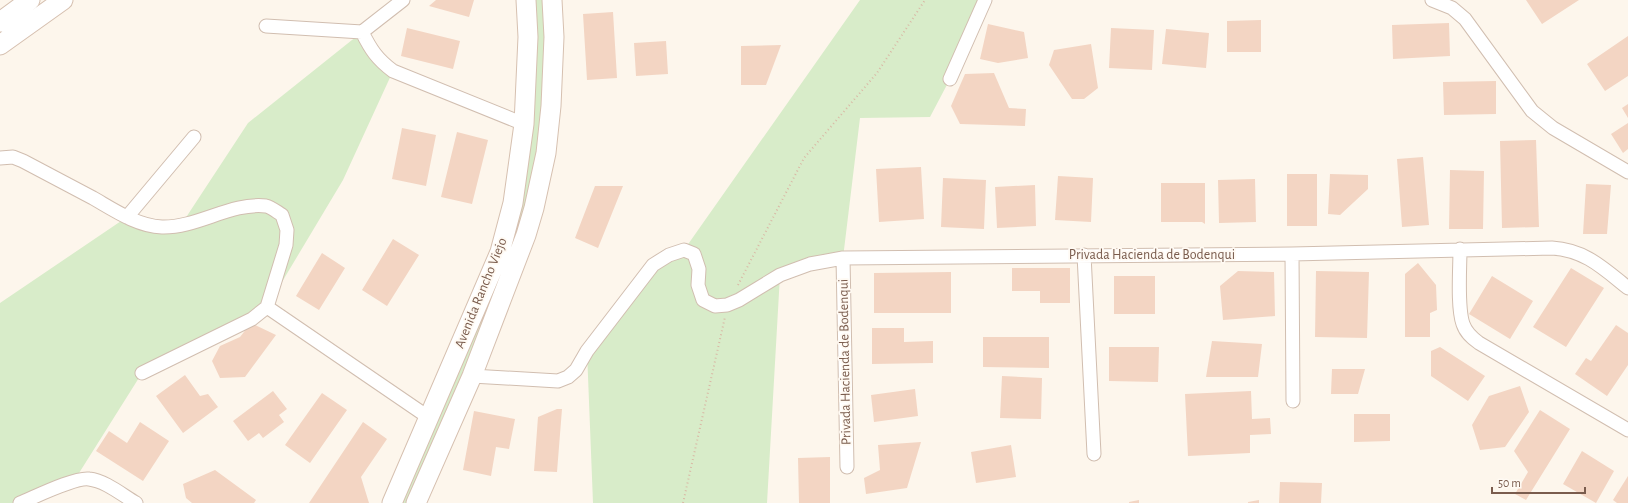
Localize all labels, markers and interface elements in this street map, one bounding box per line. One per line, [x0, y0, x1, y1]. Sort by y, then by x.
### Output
street label: Avenida Rancho Viejo [452, 236, 510, 350]
street label: Privada Hacienda de Bodenqui [1069, 248, 1235, 262]
street label: Privada Hacienda de Bodenqui [837, 279, 853, 445]
scale bar [1492, 469, 1585, 495]
text: 50 m [1498, 477, 1521, 489]

